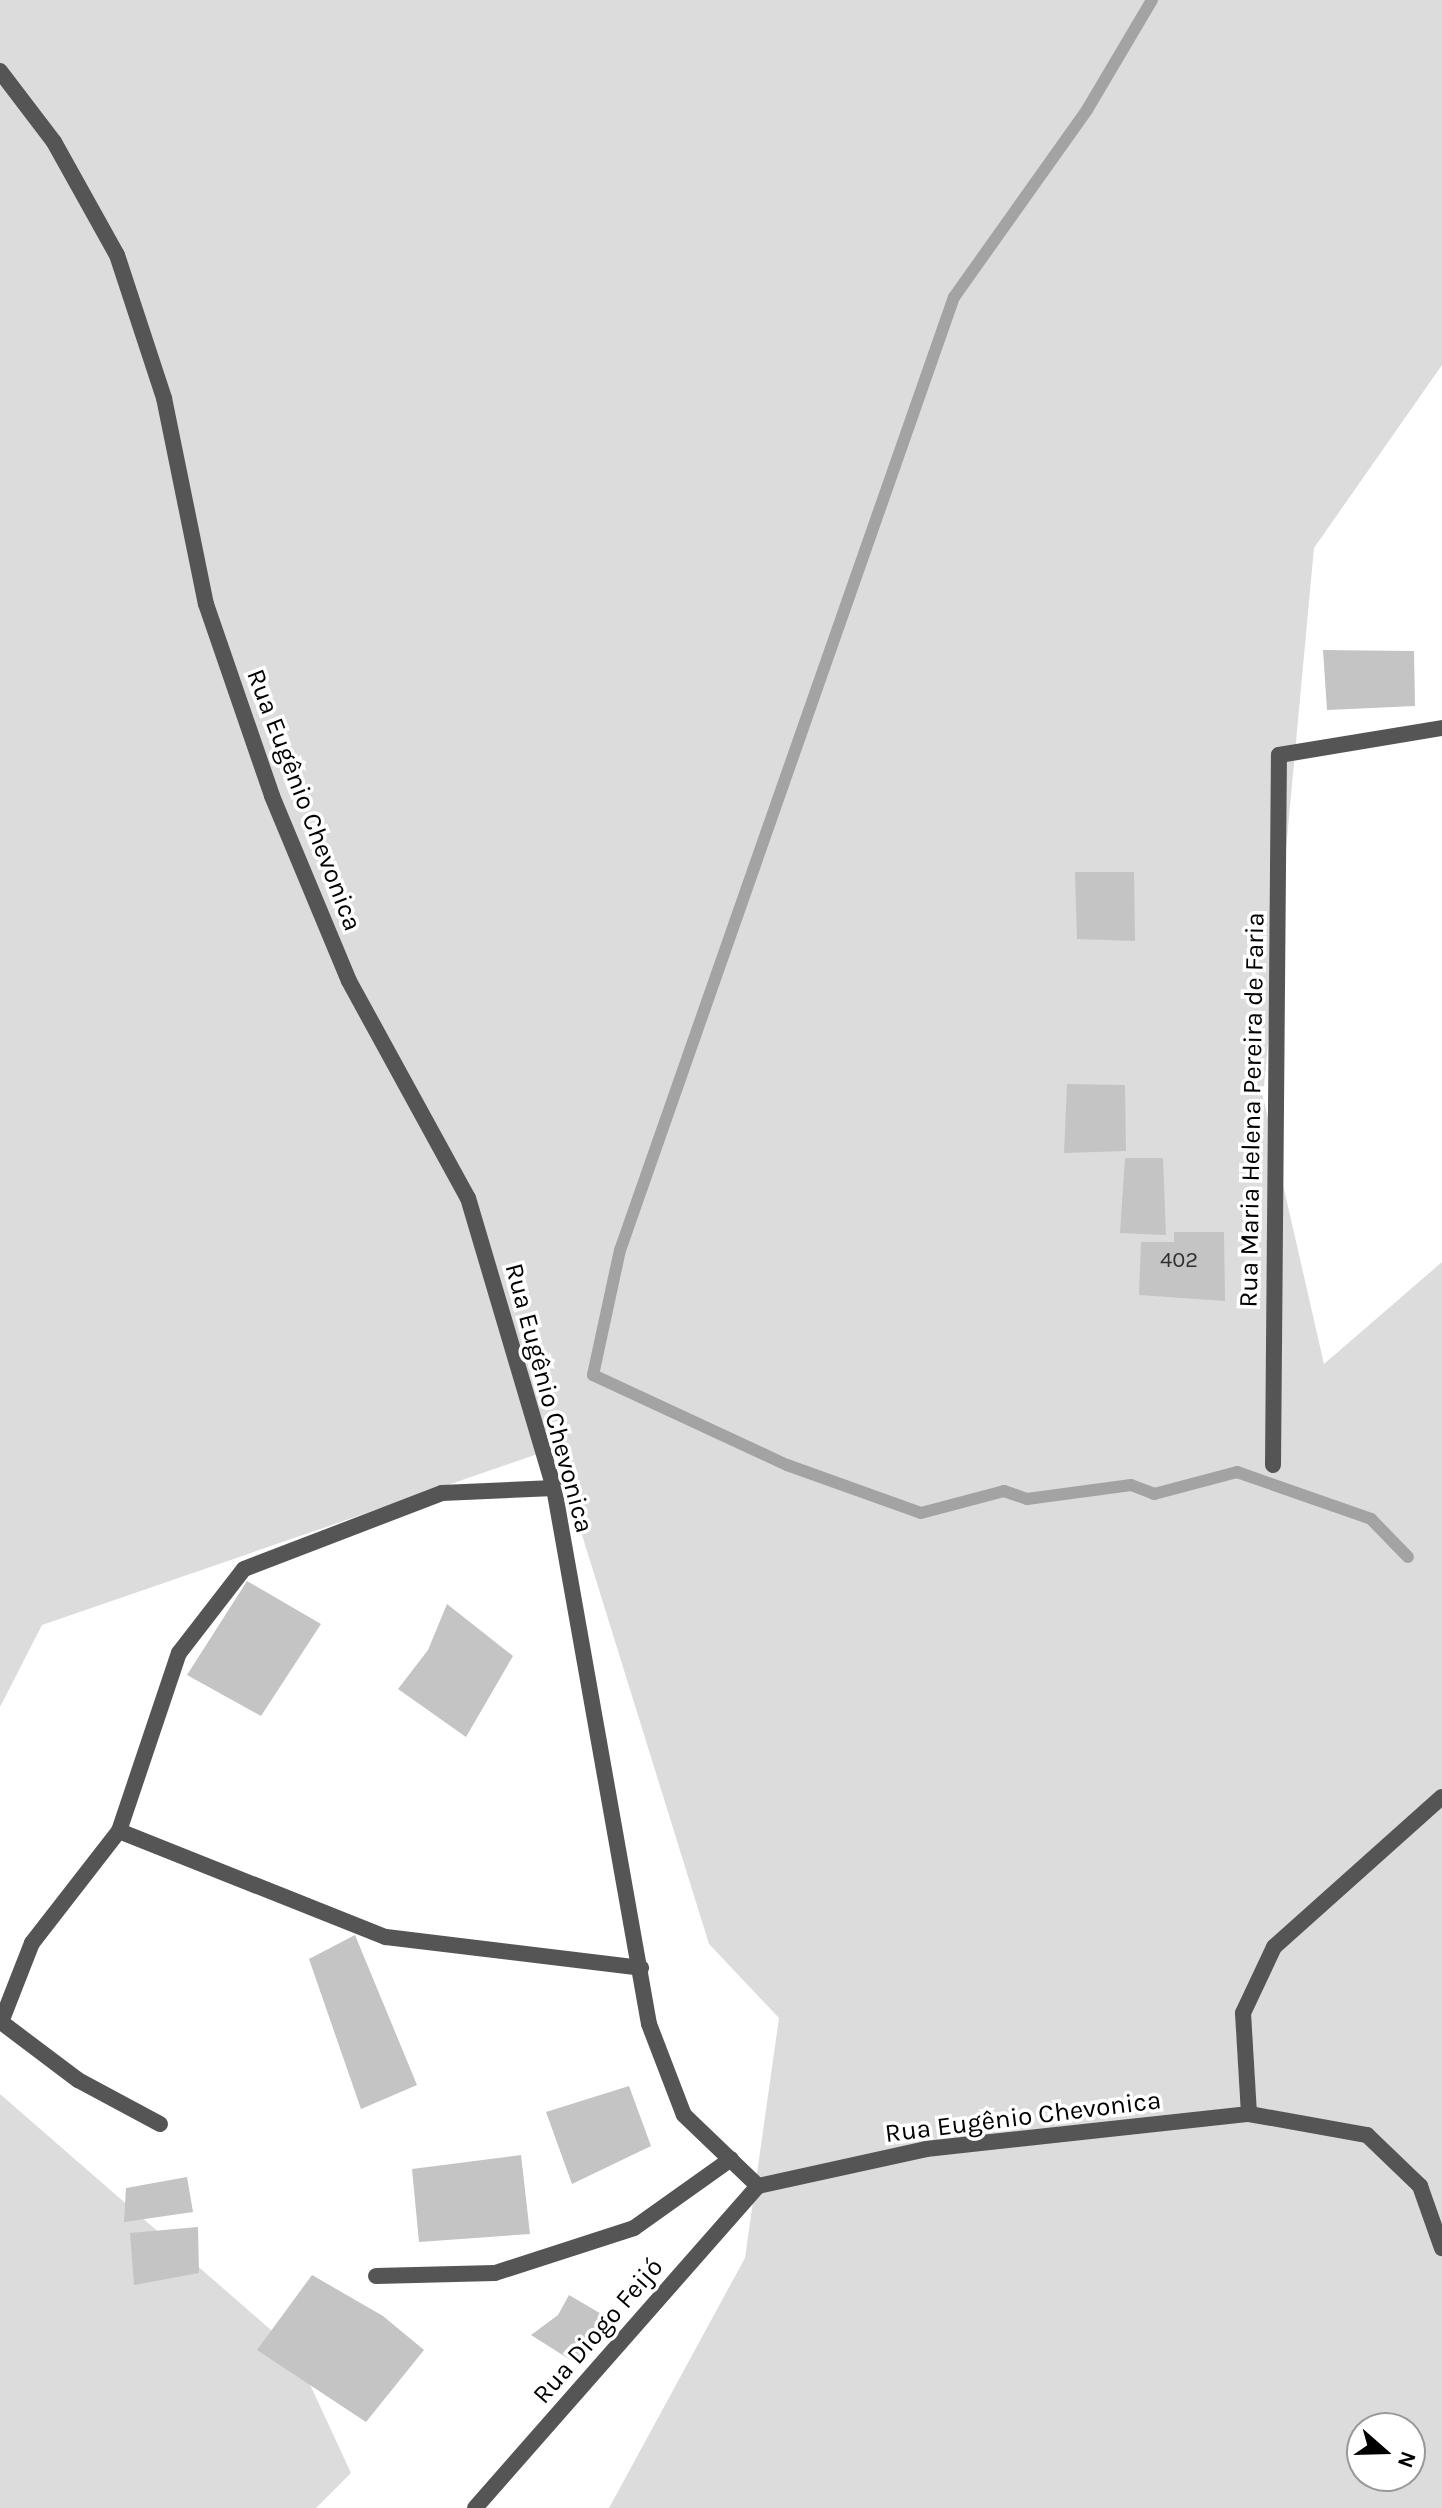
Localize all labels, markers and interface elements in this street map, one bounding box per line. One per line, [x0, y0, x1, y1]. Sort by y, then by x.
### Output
street label: Rua Eugênio Chevonica [240, 665, 368, 935]
street label: Rua Maria Helena Pereira de Faria [1233, 912, 1271, 1308]
house number: 402 [1160, 1248, 1198, 1274]
street label: Rua Eugênio Chevonica [498, 1260, 600, 1536]
street label: Rua Eugênio Chevonica [883, 2085, 1163, 2149]
street label: Rua Diogo Feijó [526, 2252, 670, 2410]
north arrow [1346, 2412, 1426, 2492]
text: N [1392, 2448, 1422, 2471]

